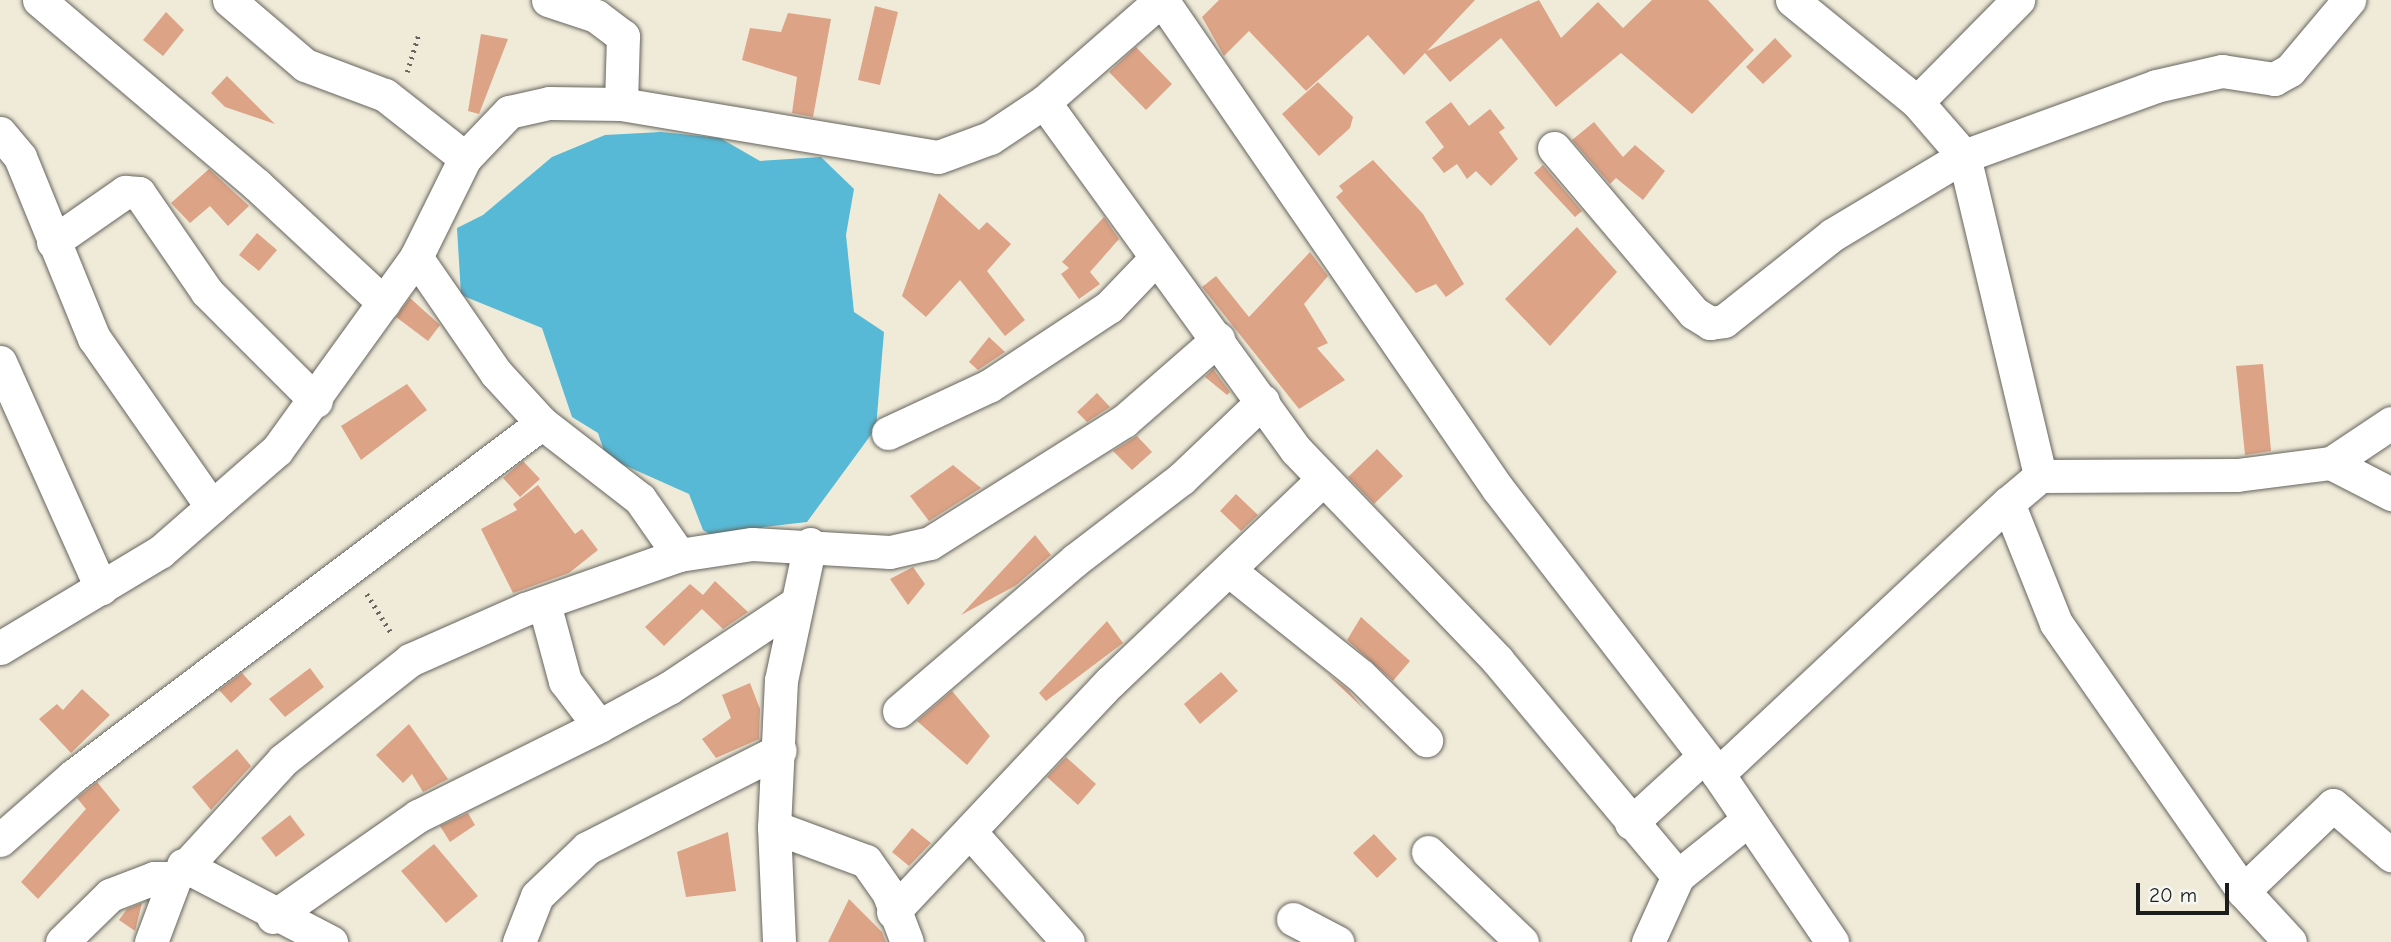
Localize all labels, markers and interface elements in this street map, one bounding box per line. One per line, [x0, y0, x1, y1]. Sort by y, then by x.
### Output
scale bar [2139, 869, 2232, 913]
text: 20 m [2149, 883, 2197, 907]

